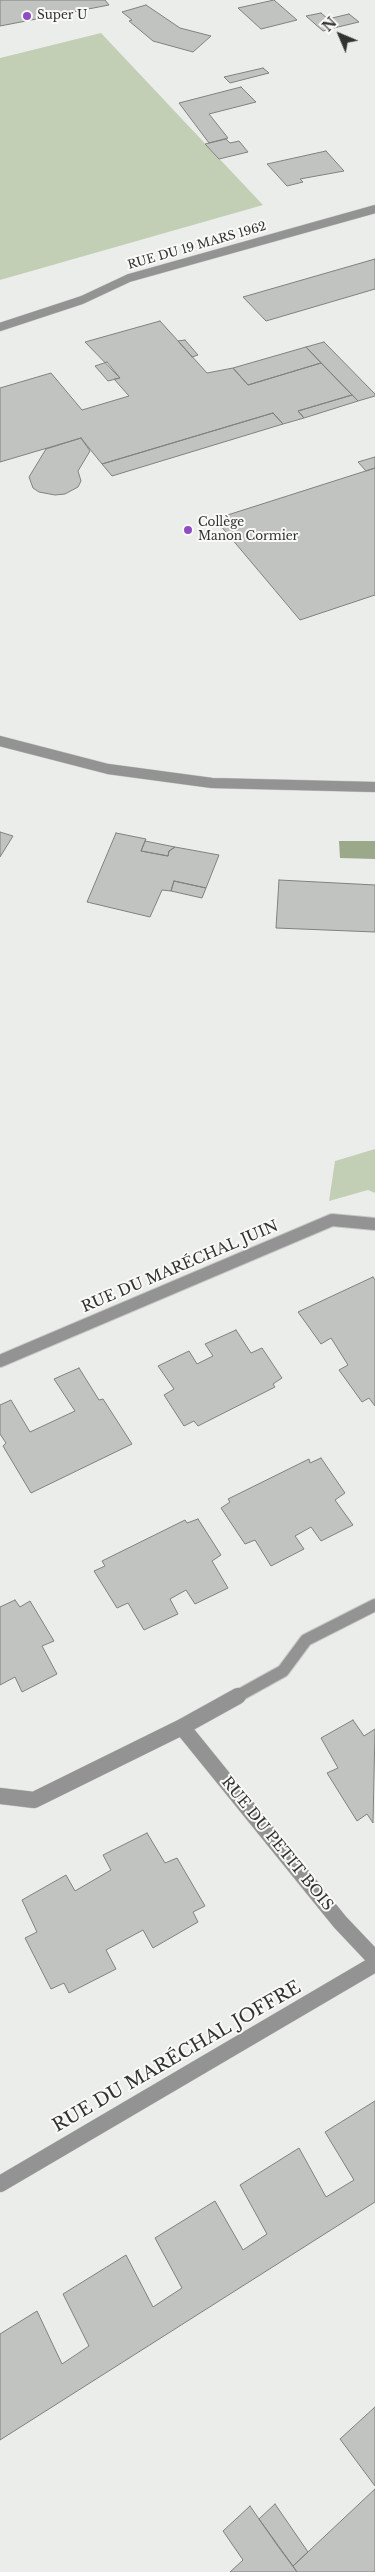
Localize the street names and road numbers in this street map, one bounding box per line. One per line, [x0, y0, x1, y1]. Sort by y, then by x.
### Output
street label: RUE DU 19 MARS 1962 [126, 219, 268, 273]
street label: RUE DU MARÉCHAL JUIN [79, 1217, 281, 1317]
street label: RUE DU PETIT BOIS [217, 1773, 337, 1915]
street label: RUE DU MARÉCHAL JOFFRE [49, 1977, 305, 2137]

